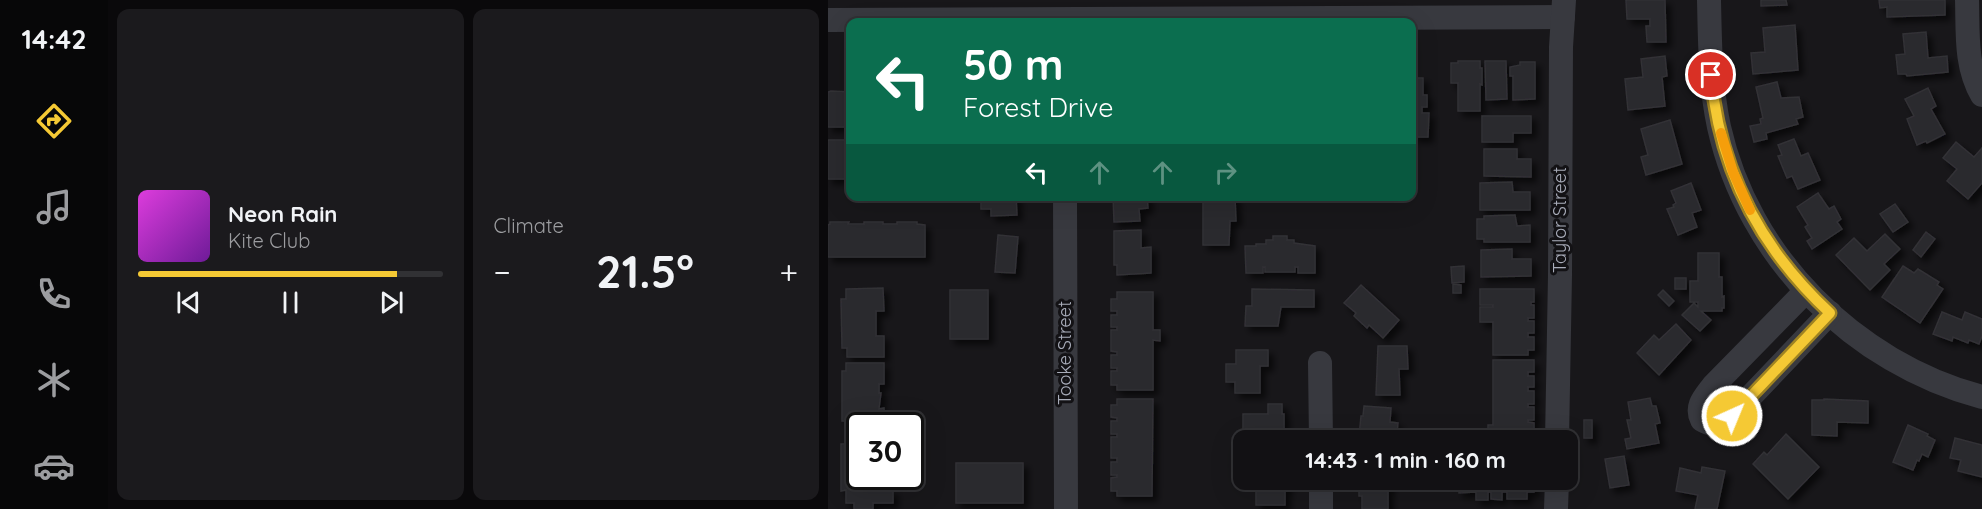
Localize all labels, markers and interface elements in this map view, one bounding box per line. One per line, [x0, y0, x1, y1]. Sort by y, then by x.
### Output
text: 14:42 [22, 22, 87, 56]
text: 50 m [963, 38, 1063, 91]
icon: left [864, 42, 942, 120]
pin [1685, 49, 1736, 100]
icon: arrive [1694, 58, 1727, 91]
text: Forest Drive [963, 90, 1113, 124]
icon: directions [33, 100, 75, 142]
icon: left [1020, 156, 1053, 189]
icon: ahead [1083, 156, 1116, 189]
icon: ahead [1146, 156, 1179, 189]
icon: right [1209, 156, 1242, 189]
street label: Taylor Street [1548, 167, 1571, 273]
icon: music [33, 186, 75, 228]
text: Neon Rain [228, 200, 337, 228]
text: Climate [494, 213, 564, 238]
text: Kite Club [228, 228, 310, 253]
text: 21.5° [596, 243, 694, 299]
text: − [494, 251, 511, 292]
text: + [779, 251, 798, 292]
icon: phone [33, 273, 75, 315]
icon: previous [172, 286, 205, 319]
icon: pause [274, 286, 307, 319]
icon: next [375, 286, 408, 319]
street label: Tooke Street [1053, 301, 1076, 405]
icon: climate [33, 359, 75, 401]
position arrow [1700, 384, 1764, 448]
speed limit sign: 30 [846, 412, 924, 490]
icon: car [33, 445, 75, 487]
text: 14:43 · 1 min · 160 m [1305, 446, 1506, 474]

